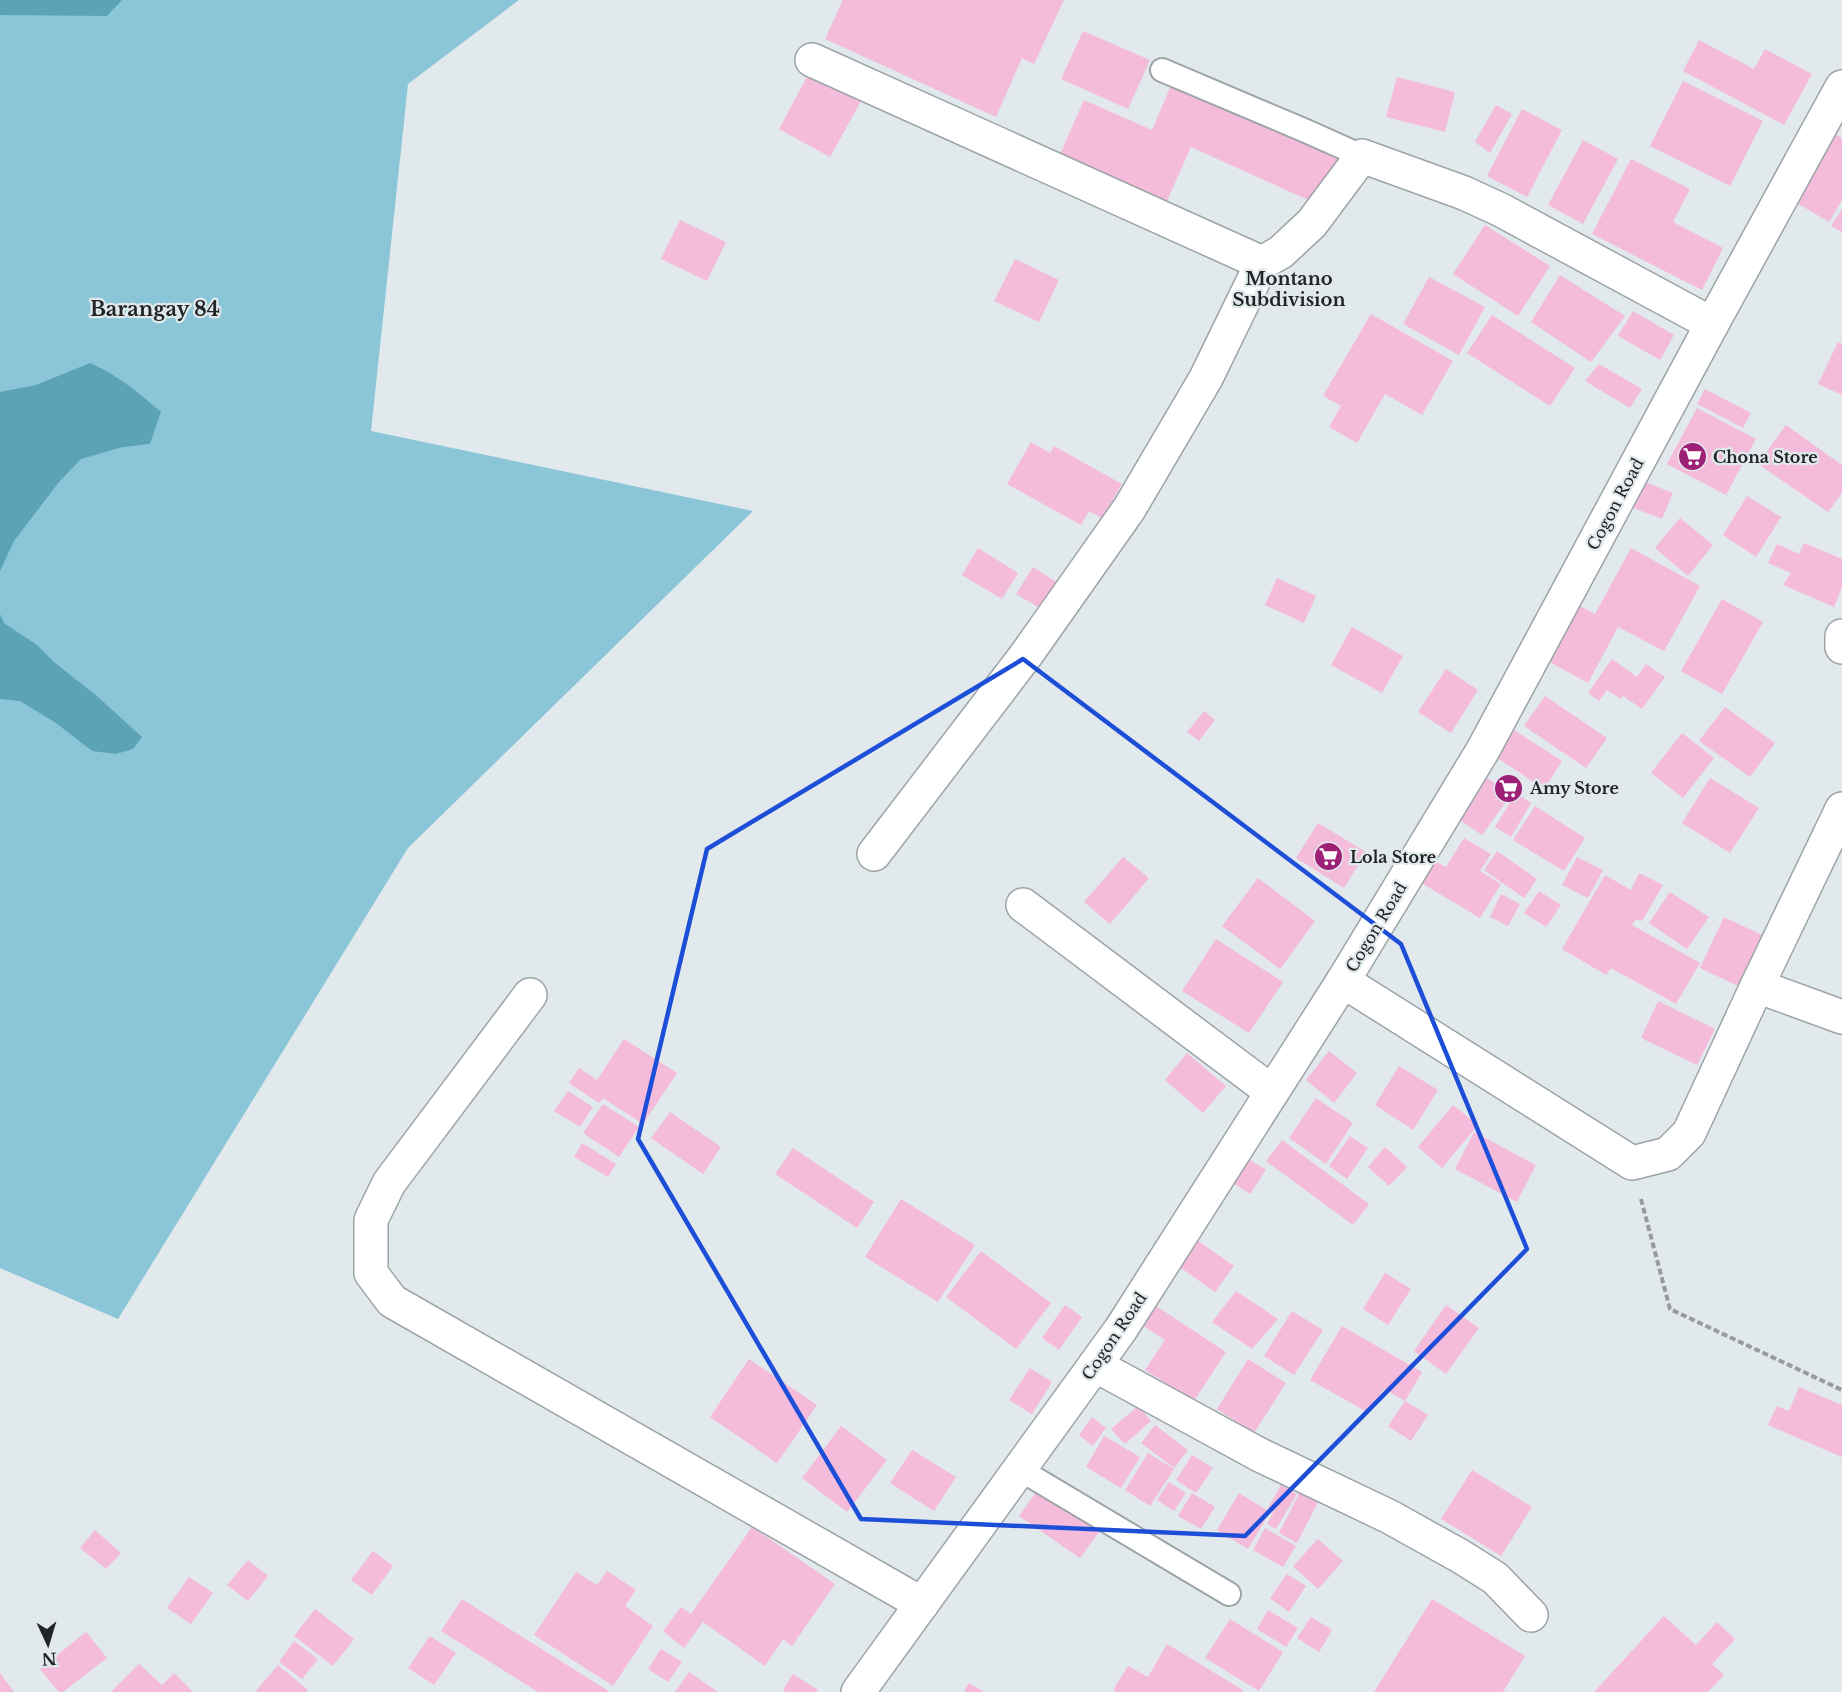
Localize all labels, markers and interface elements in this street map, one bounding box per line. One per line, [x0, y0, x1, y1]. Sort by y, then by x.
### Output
district label: Montano Subdivision [1232, 268, 1346, 311]
district label: Barangay 84 [90, 297, 220, 321]
supermarket icon: Chona Store [1676, 441, 1708, 473]
place label: Chona Store [1713, 447, 1818, 467]
street label: Cogon Road [1582, 454, 1648, 553]
supermarket icon: Amy Store [1493, 772, 1525, 804]
place label: Amy Store [1529, 778, 1619, 798]
supermarket icon: Lola Store [1313, 841, 1345, 873]
place label: Lola Store [1350, 847, 1436, 867]
street label: Cogon Road [1341, 878, 1411, 976]
street label: Cogon Road [1077, 1288, 1151, 1384]
north arrow [18, 1614, 78, 1674]
text: N [41, 1648, 57, 1669]

